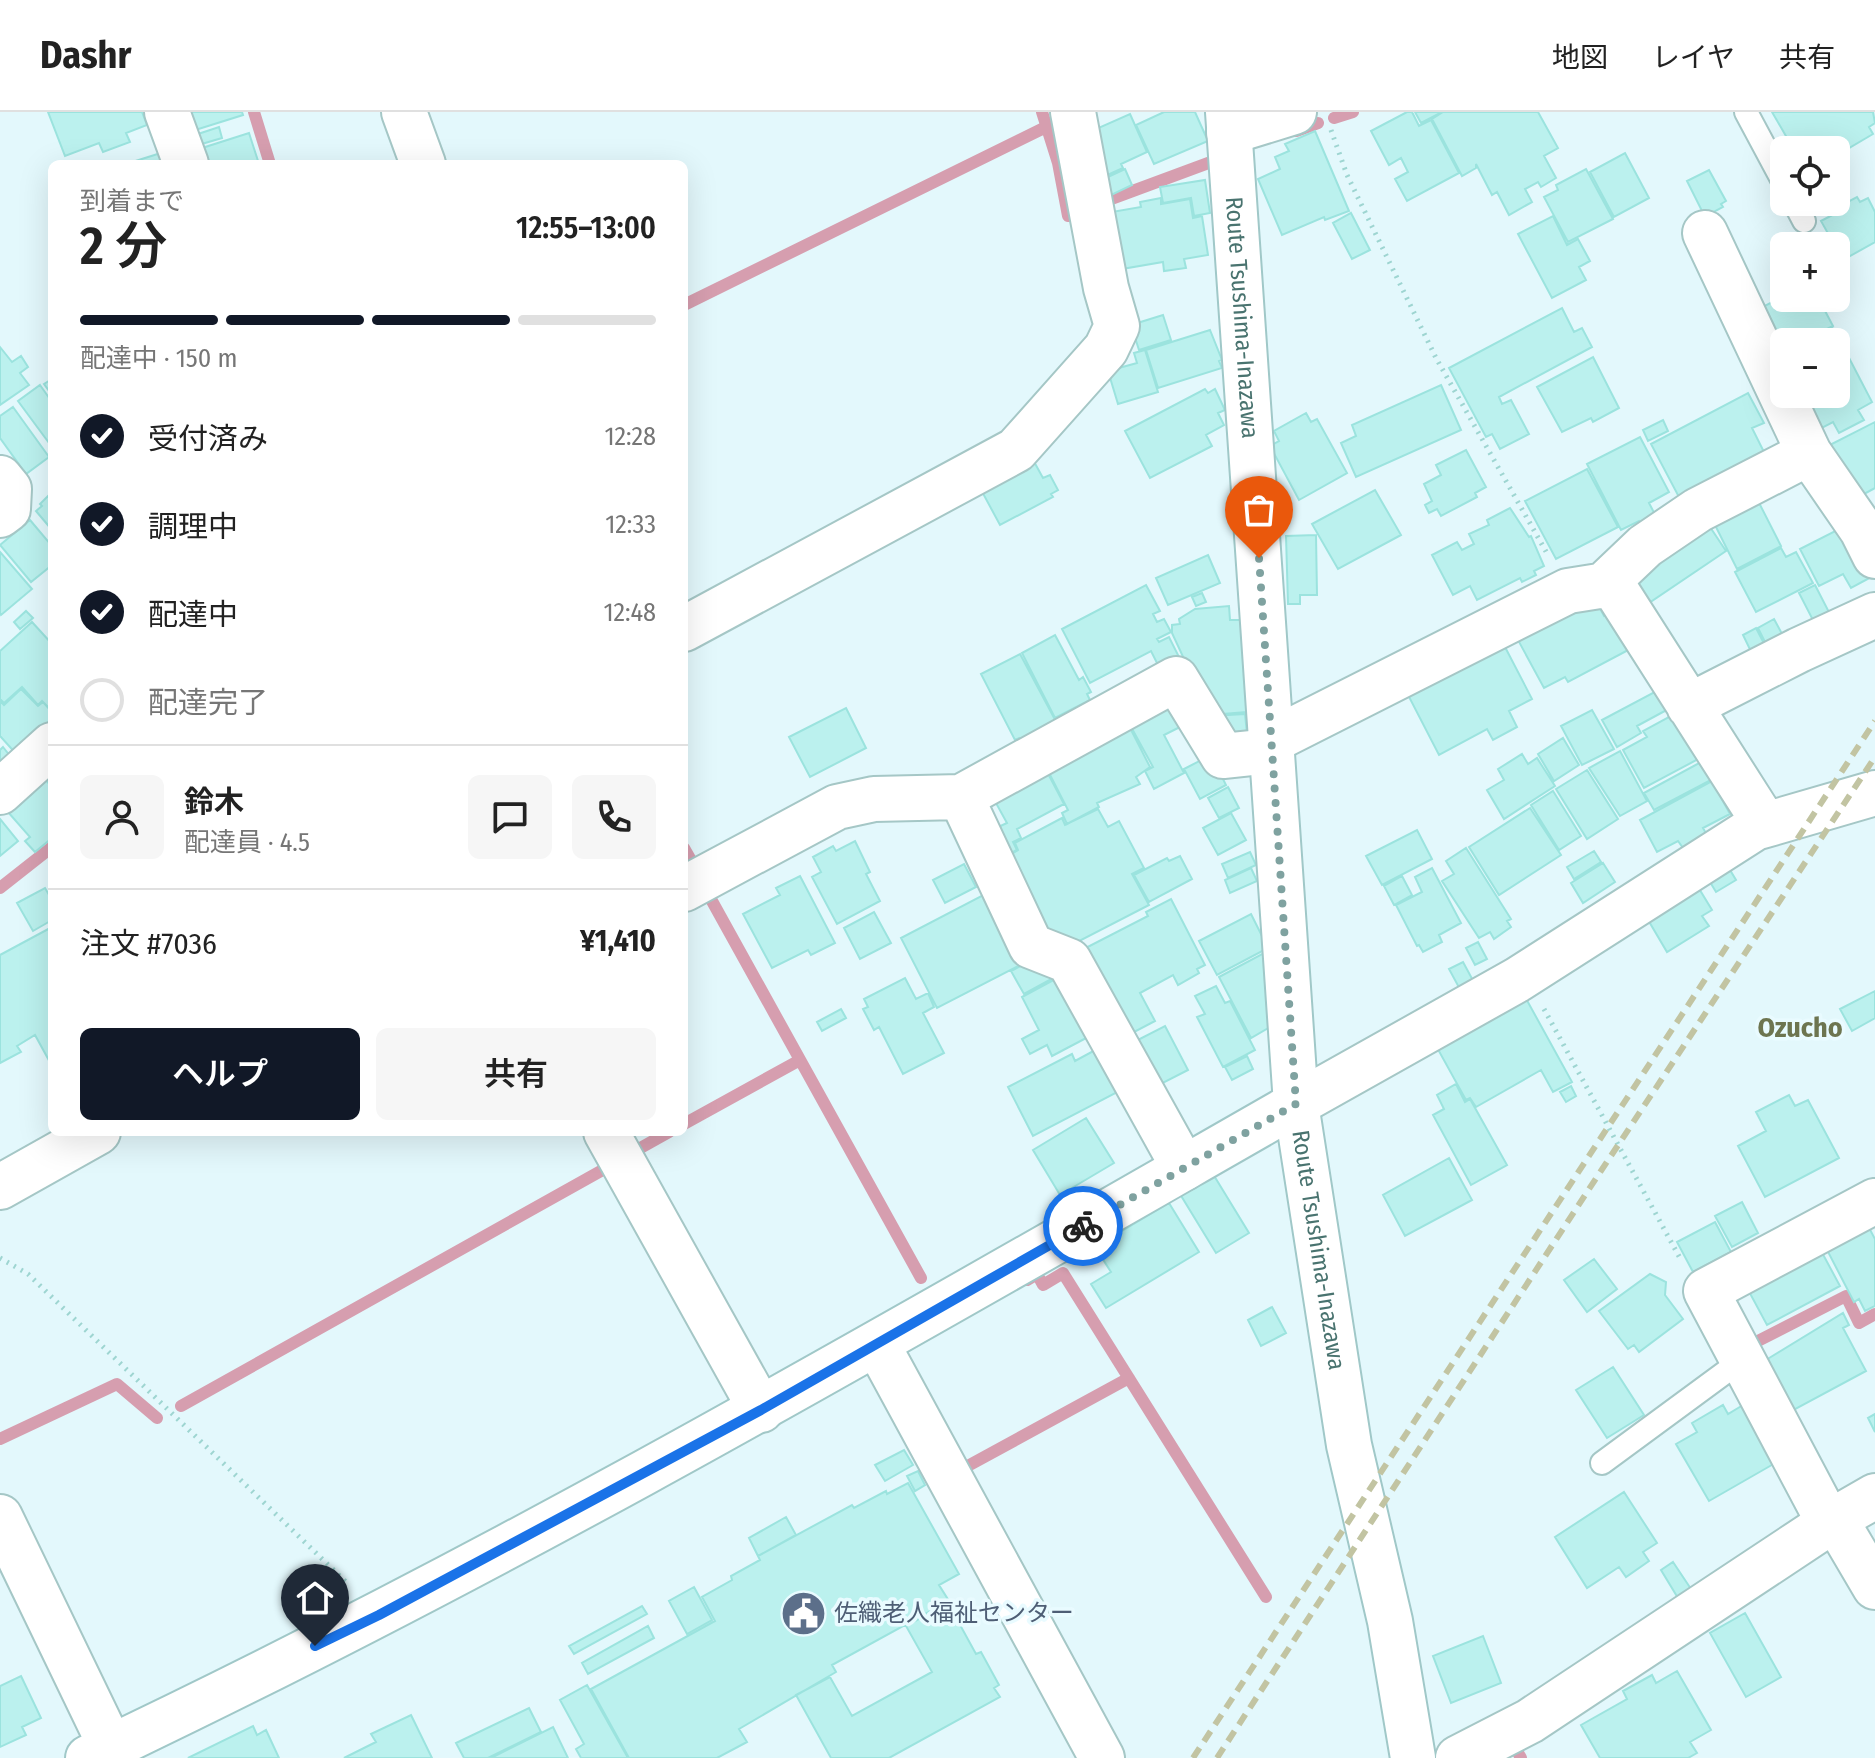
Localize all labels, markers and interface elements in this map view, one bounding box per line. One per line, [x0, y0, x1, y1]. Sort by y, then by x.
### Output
text: Dashr [40, 32, 131, 78]
text: 地図 [1552, 41, 1608, 74]
text: レイヤ [1652, 41, 1735, 74]
text: 共有 [1779, 41, 1835, 74]
map controls [1770, 136, 1850, 408]
button: locate [1770, 136, 1850, 216]
text: 到着まで [80, 186, 184, 217]
street label: Route Tsushima-Inazawa [1220, 196, 1264, 439]
text: 12:55–13:00 [516, 210, 656, 246]
text: 2 分 [80, 215, 167, 278]
button: + [1770, 232, 1850, 312]
button: − [1770, 328, 1850, 408]
text: 配達中 · 150 m [80, 343, 237, 374]
icon: check [80, 414, 124, 458]
text: 受付済み [148, 421, 268, 457]
text: 12:28 [604, 421, 656, 452]
pin [1225, 476, 1293, 558]
icon: bag [1237, 488, 1281, 532]
icon: check [80, 502, 124, 546]
text: 調理中 [148, 509, 238, 545]
text: 12:33 [605, 509, 656, 540]
icon: check [80, 590, 124, 634]
text: 配達中 [148, 597, 238, 633]
text: 12:48 [603, 597, 656, 628]
text: 配達完了 [148, 685, 268, 721]
button: person [80, 775, 164, 859]
button: chat [468, 775, 552, 859]
button: phone [572, 775, 656, 859]
text: 鈴木 [184, 784, 244, 820]
text: 配達員 · 4.5 [184, 827, 310, 858]
text: ¥1,410 [580, 923, 656, 959]
text: 注文 #7036 [80, 926, 217, 962]
district label: Ozucho [1757, 1011, 1843, 1044]
button: ヘルプ [80, 1028, 360, 1120]
button: 共有 [376, 1028, 656, 1120]
street label: Route Tsushima-Inazawa [1286, 1128, 1351, 1372]
courier [1043, 1186, 1123, 1266]
icon: bike [1061, 1204, 1105, 1248]
pin [281, 1564, 349, 1646]
icon: home [293, 1576, 337, 1620]
public building icon: 佐織老人福祉センター [779, 1589, 827, 1637]
place label: 佐織老人福祉センター [834, 1599, 1074, 1627]

